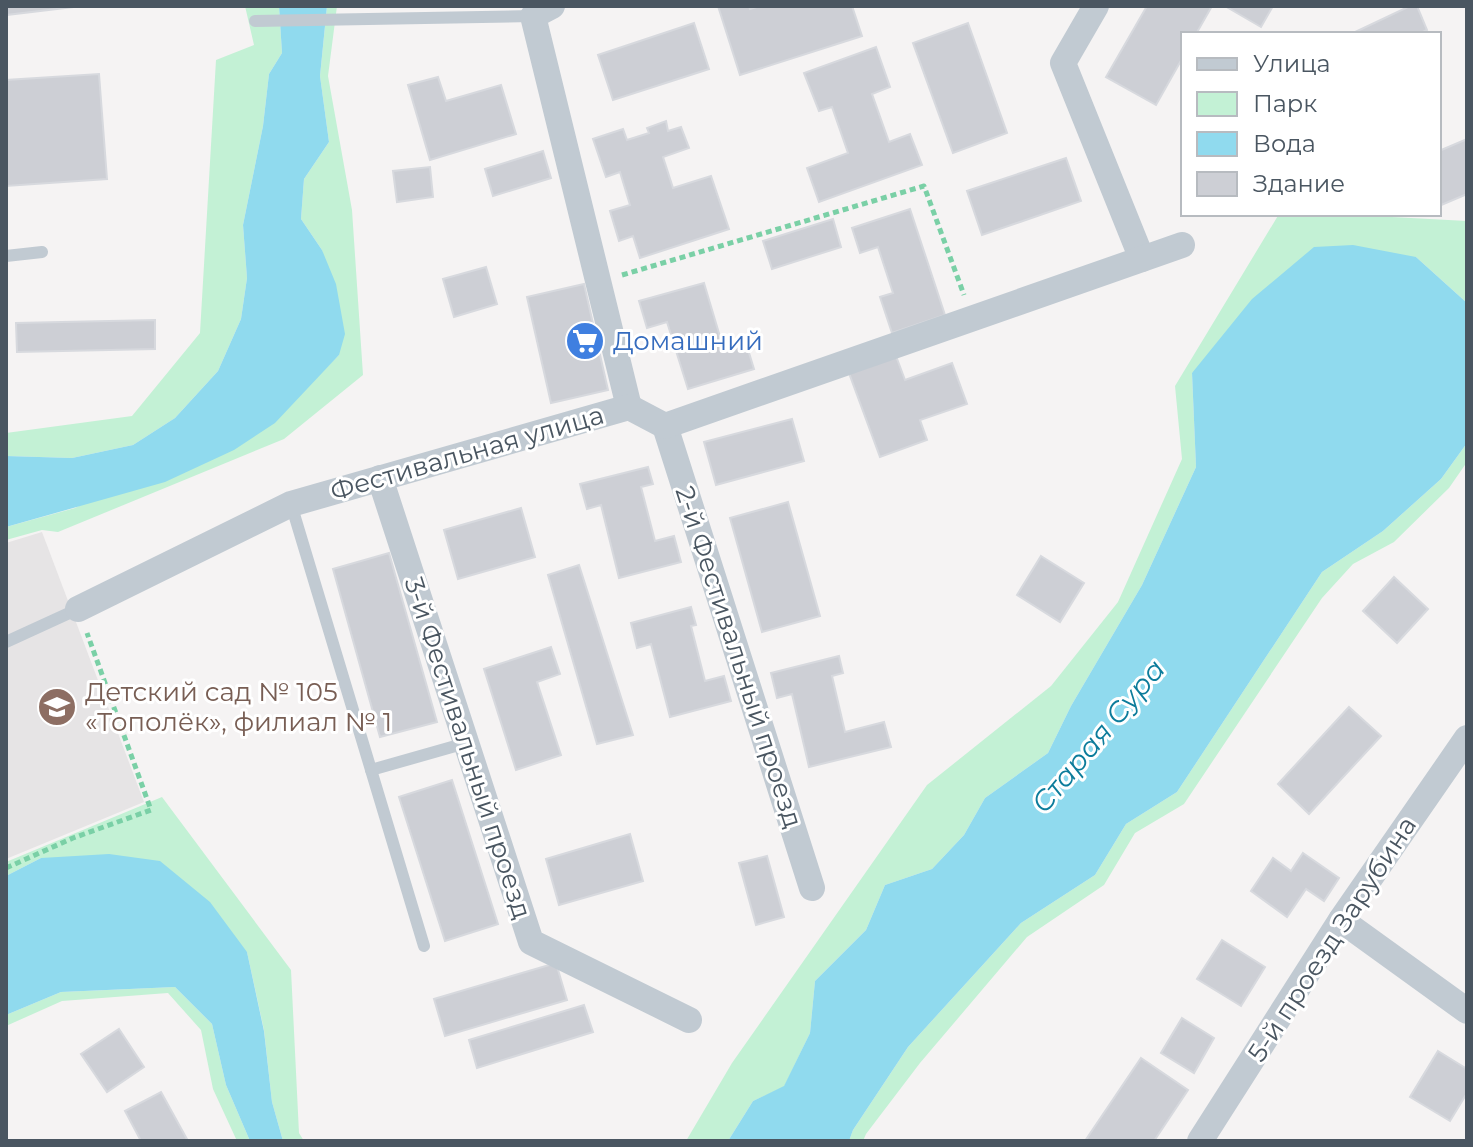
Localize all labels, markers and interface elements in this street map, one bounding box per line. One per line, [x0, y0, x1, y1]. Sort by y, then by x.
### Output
legend [1181, 32, 1441, 216]
text: Улица [1253, 49, 1331, 78]
text: Парк [1253, 89, 1317, 118]
text: Вода [1253, 129, 1316, 158]
text: Здание [1253, 169, 1345, 198]
supermarket icon: Домашний [564, 320, 606, 362]
place label: Домашний [613, 325, 763, 357]
street label: Фестивальная улица [327, 399, 607, 507]
street label: 2-й Фестивальный проезд [669, 482, 809, 832]
street label: 3-й Фестивальный проезд [398, 573, 538, 923]
water label: Старая Сура [1024, 652, 1172, 820]
place label: Детский сад № 105 «Тополёк», филиал № 1 [85, 676, 392, 738]
school or university icon: Детский сад № 105 «Тополёк», филиал № 1 [36, 686, 78, 728]
street label: 5-й проезд Зарубина [1241, 810, 1423, 1068]

